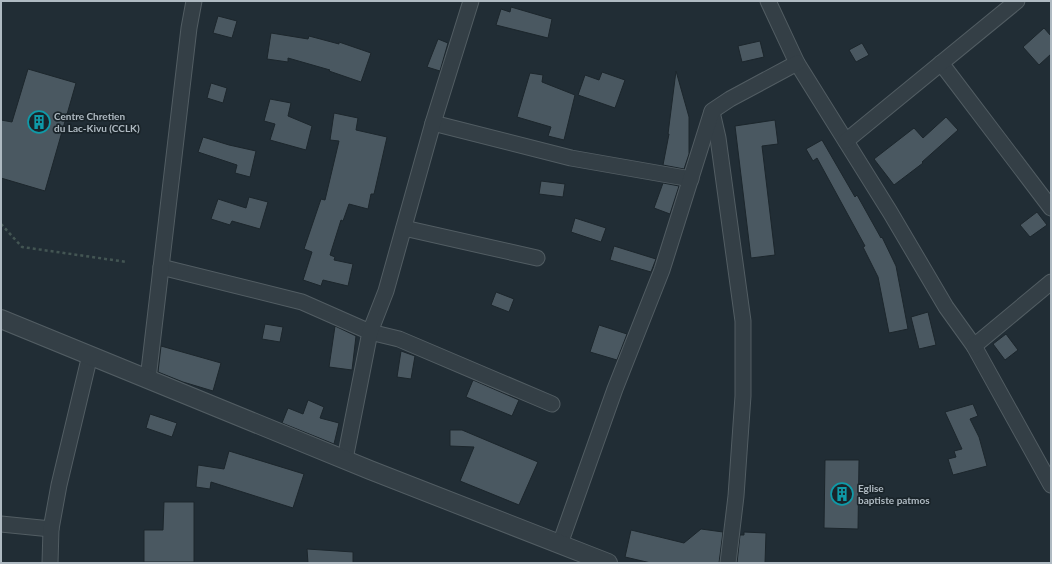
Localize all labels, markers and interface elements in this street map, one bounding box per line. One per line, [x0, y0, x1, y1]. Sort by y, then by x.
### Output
building icon: Centre Chretien du Lac-Kivu (CCLK) [26, 109, 52, 135]
place label: Centre Chretien du Lac-Kivu (CCLK) [54, 110, 140, 134]
building icon: Eglise baptiste patmos [829, 481, 855, 507]
place label: Eglise baptiste patmos [858, 482, 930, 506]

